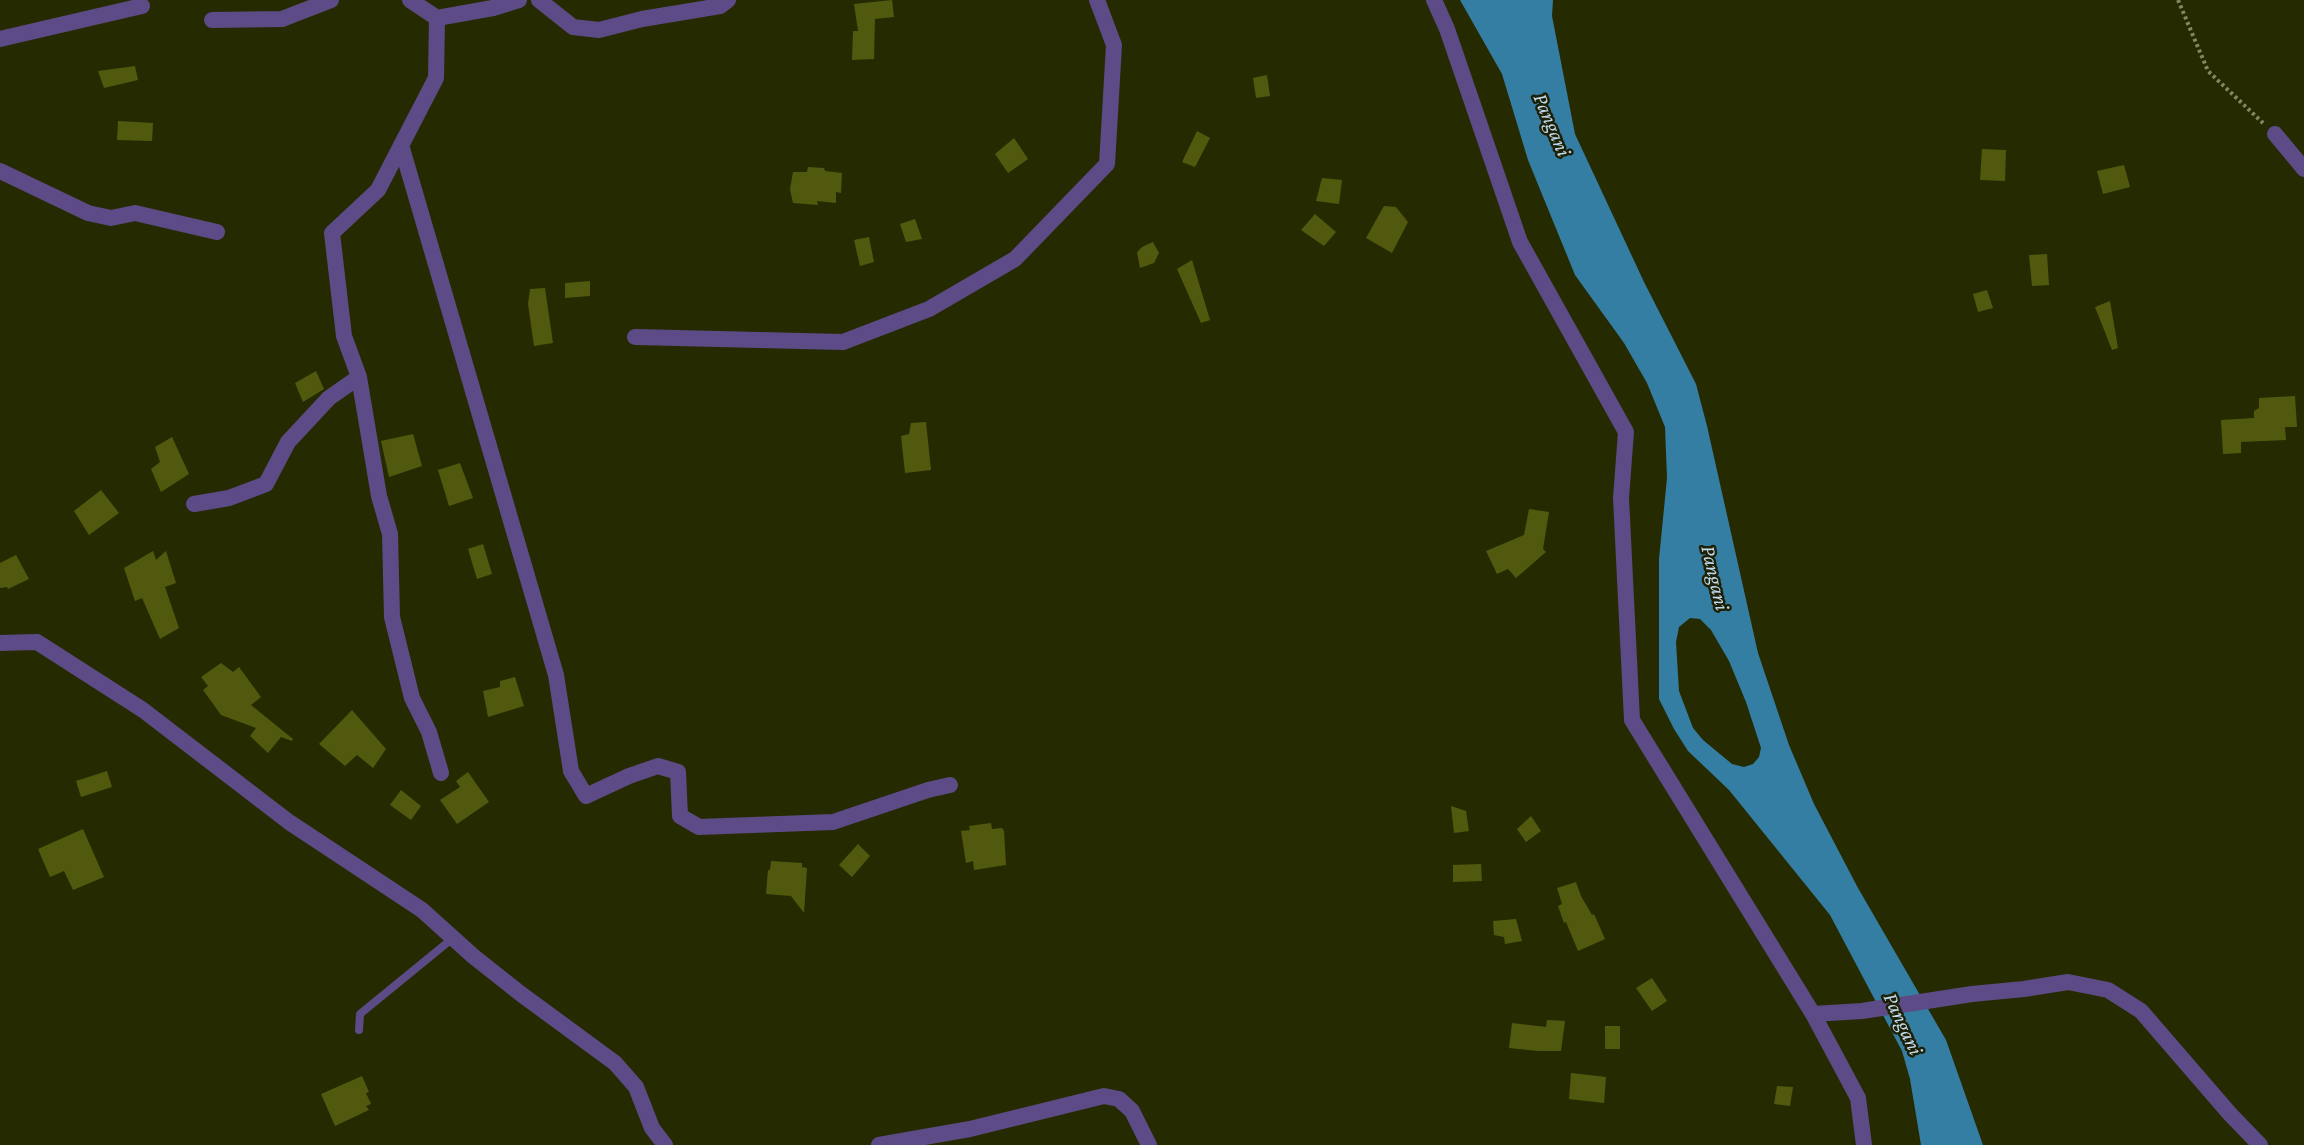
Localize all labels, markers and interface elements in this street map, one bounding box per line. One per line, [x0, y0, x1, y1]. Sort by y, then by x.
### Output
water label: Pangani [1527, 90, 1577, 160]
water label: Pangani [1695, 543, 1735, 613]
water label: Pangani [1878, 989, 1928, 1059]

